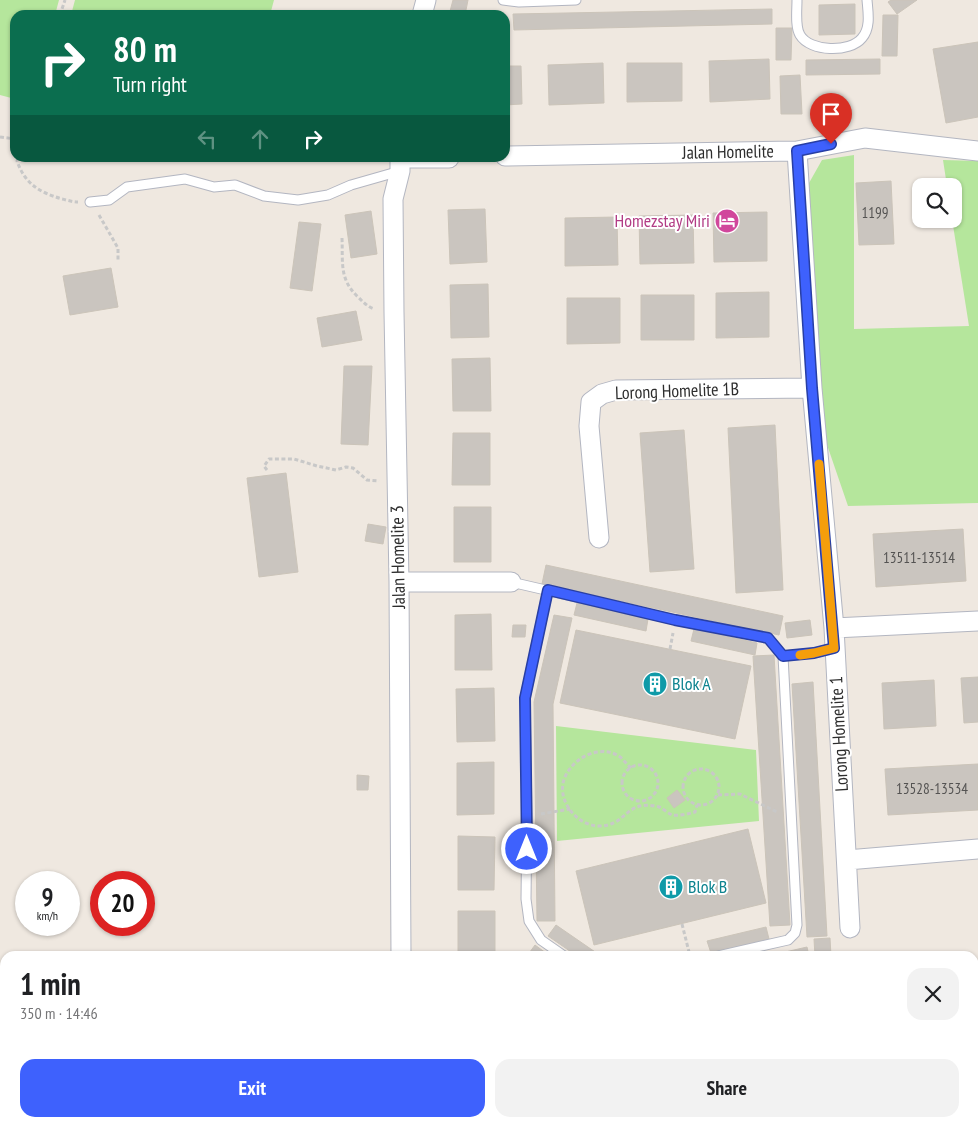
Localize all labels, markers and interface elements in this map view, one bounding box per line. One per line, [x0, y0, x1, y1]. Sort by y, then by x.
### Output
text: 80 m [113, 26, 177, 72]
icon: right [30, 30, 95, 95]
text: Turn right [113, 70, 187, 98]
pin [810, 93, 852, 144]
icon: arrive [817, 100, 845, 128]
icon: left [193, 125, 221, 153]
icon: ahead [246, 125, 274, 153]
icon: right [299, 125, 327, 153]
street label: Jalan Homelite [681, 139, 774, 164]
map controls [912, 178, 962, 228]
button: search [912, 178, 962, 228]
house number: 1199 [861, 203, 889, 222]
hotel icon: Homezstay Miri [714, 208, 740, 234]
place label: Homezstay Miri [615, 209, 710, 232]
street label: Lorong Homelite 1B [615, 377, 739, 404]
street label: Jalan Homelite 3 [385, 505, 410, 610]
house number: 13511-13514 [883, 548, 955, 567]
building icon: Blok A [642, 671, 668, 697]
place label: Blok A [672, 672, 711, 695]
street label: Lorong Homelite 1 [824, 676, 853, 792]
house number: 13528-13534 [896, 779, 968, 798]
position arrow [500, 822, 552, 874]
speed limit sign: 20 [90, 871, 155, 936]
building icon: Blok B [658, 874, 684, 900]
place label: Blok B [688, 875, 727, 898]
text: 9 [42, 881, 53, 913]
text: km/h [37, 908, 58, 923]
text: 1 min [20, 964, 81, 1003]
button: close [907, 968, 959, 1020]
text: 350 m · 14:46 [20, 1003, 98, 1023]
button: Exit [20, 1059, 485, 1117]
button: Share [495, 1059, 959, 1117]

